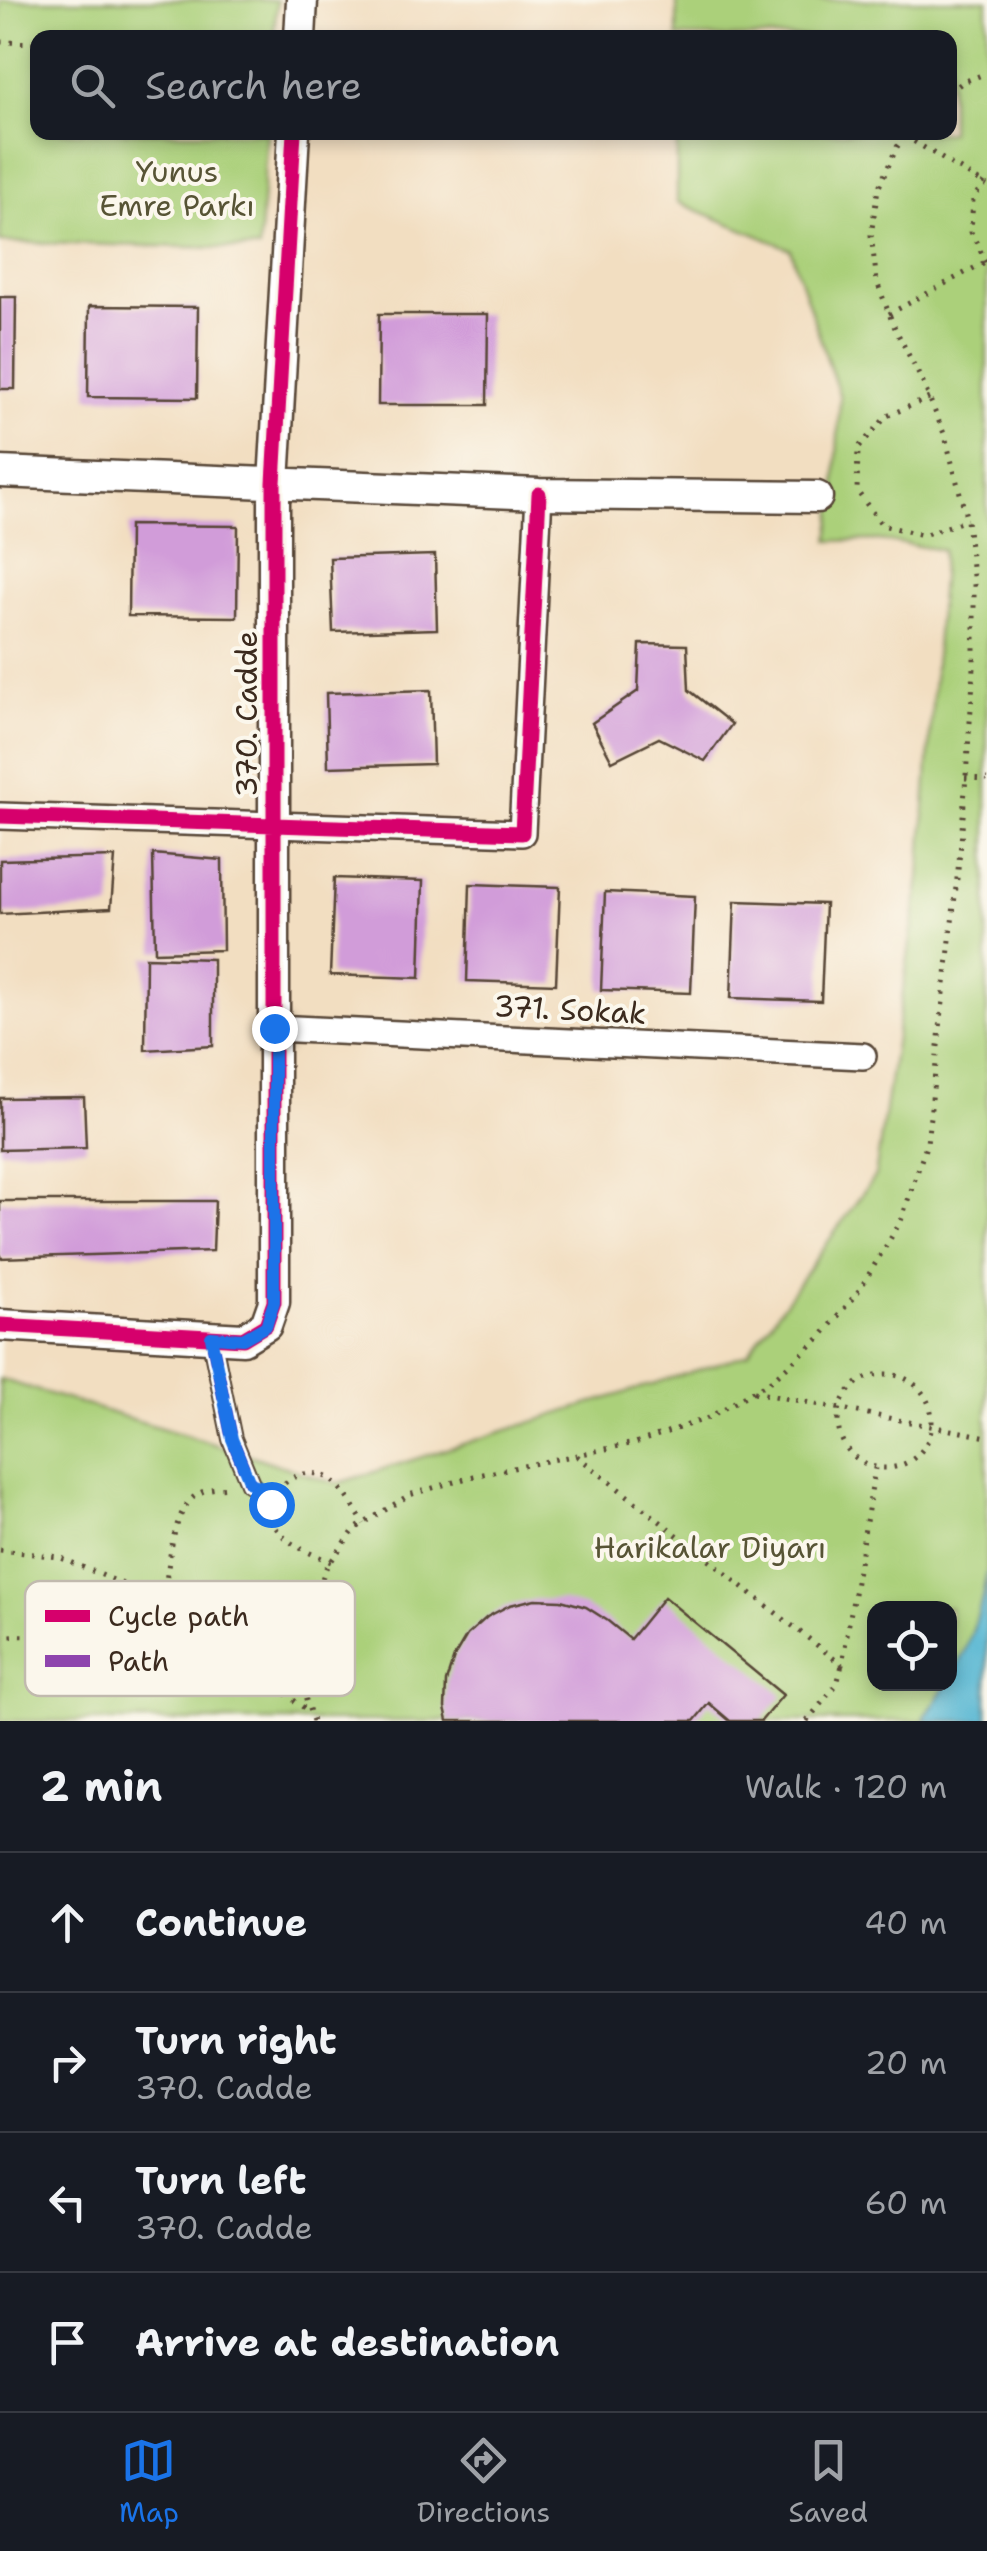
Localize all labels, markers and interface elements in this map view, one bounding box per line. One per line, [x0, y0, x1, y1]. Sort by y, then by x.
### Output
search box [30, 30, 957, 140]
icon: search [65, 58, 120, 113]
text: Search here [145, 60, 362, 111]
park label: Yunus Emre Parkı [99, 151, 255, 226]
street label: 370. Cadde [226, 631, 267, 797]
street label: 371. Sokak [493, 985, 647, 1034]
route end [252, 1006, 298, 1052]
route start [249, 1482, 295, 1528]
park label: Harikalar Diyarı [594, 1527, 826, 1568]
legend [25, 1581, 355, 1696]
text: Cycle path [108, 1597, 250, 1635]
map controls [867, 1601, 957, 1691]
button: locate [867, 1601, 957, 1691]
text: Path [108, 1642, 169, 1680]
text: 2 min [40, 1758, 162, 1814]
text: Walk · 120 m [745, 1765, 947, 1808]
icon: ahead [40, 1895, 95, 1950]
text: Continue [135, 1897, 307, 1948]
text: 40 m [864, 1901, 947, 1944]
text: Turn right [135, 2015, 337, 2066]
icon: right [40, 2035, 95, 2090]
text: 20 m [865, 2041, 947, 2084]
text: 370. Cadde [135, 2066, 313, 2109]
text: Turn left [135, 2155, 307, 2206]
icon: left [40, 2175, 95, 2230]
text: 60 m [865, 2181, 947, 2224]
text: 370. Cadde [135, 2206, 313, 2249]
icon: arrive [40, 2315, 95, 2370]
text: Arrive at destination [135, 2317, 559, 2368]
tab: Map [119, 2433, 179, 2531]
tab: Directions [417, 2433, 550, 2531]
tab: Saved [788, 2433, 868, 2531]

